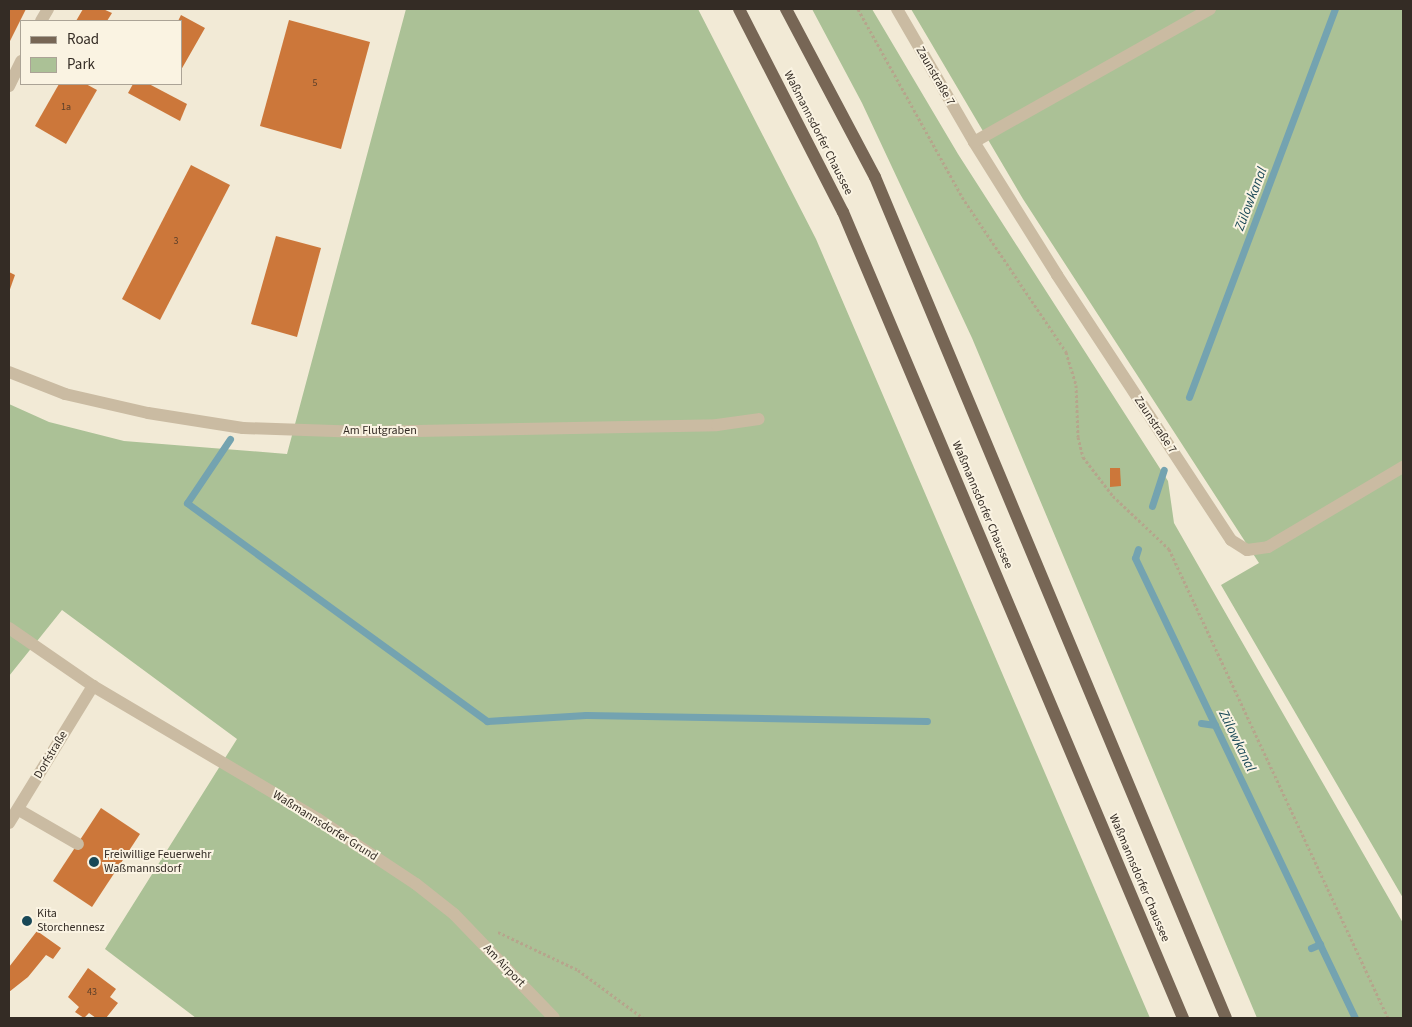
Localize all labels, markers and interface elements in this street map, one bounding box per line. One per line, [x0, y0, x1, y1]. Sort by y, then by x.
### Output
legend [20, 20, 182, 85]
text: Road [67, 29, 99, 50]
street label: Zaunstraße 7 [912, 44, 958, 108]
text: Park [67, 54, 95, 75]
street label: Waßmannsdorfer Chaussee [780, 68, 856, 198]
house number: 5 [313, 78, 317, 90]
house number: 1a [61, 102, 71, 114]
water label: Zülowkanal [1231, 165, 1271, 233]
house number: 3 [174, 236, 178, 248]
street label: Zaunstraße 7 [1131, 394, 1179, 456]
street label: Am Flutgraben [343, 424, 417, 438]
street label: Waßmannsdorfer Chaussee [949, 439, 1015, 571]
water label: Zülowkanal [1215, 707, 1259, 775]
street label: Dorfstraße [31, 729, 71, 781]
street label: Waßmannsdorfer Grund [270, 788, 380, 864]
street label: Waßmannsdorfer Chaussee [1106, 812, 1172, 944]
place label: Freiwillige Feuerwehr Waßmannsdorf [104, 848, 211, 876]
marker: Freiwillige Feuerwehr Waßmannsdorf [88, 856, 100, 868]
place label: Kita Storchennesz [37, 907, 105, 935]
marker: Kita Storchennesz [21, 915, 33, 927]
street label: Am Airport [480, 942, 528, 990]
house number: 43 [87, 987, 97, 999]

